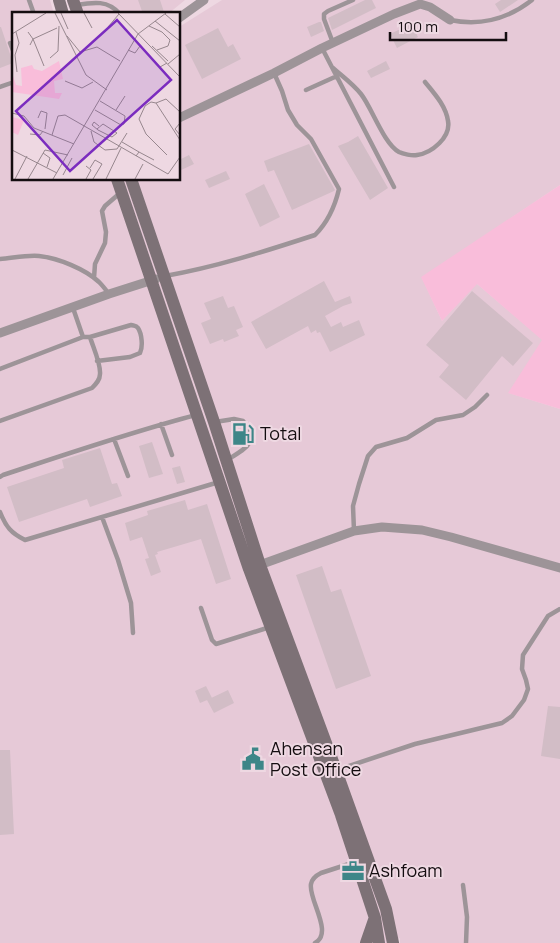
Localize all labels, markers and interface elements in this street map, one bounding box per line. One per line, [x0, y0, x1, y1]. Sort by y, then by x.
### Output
scale bar [390, 10, 506, 42]
inset map [12, 12, 180, 180]
text: 100 m [398, 16, 438, 37]
fuel station icon: Total [230, 421, 256, 447]
place label: Total [260, 421, 301, 445]
place label: Ahensan Post Office [270, 736, 361, 781]
public building icon: Ahensan Post Office [240, 746, 266, 772]
office icon: Ashfoam [340, 858, 366, 884]
place label: Ashfoam [369, 858, 442, 882]

